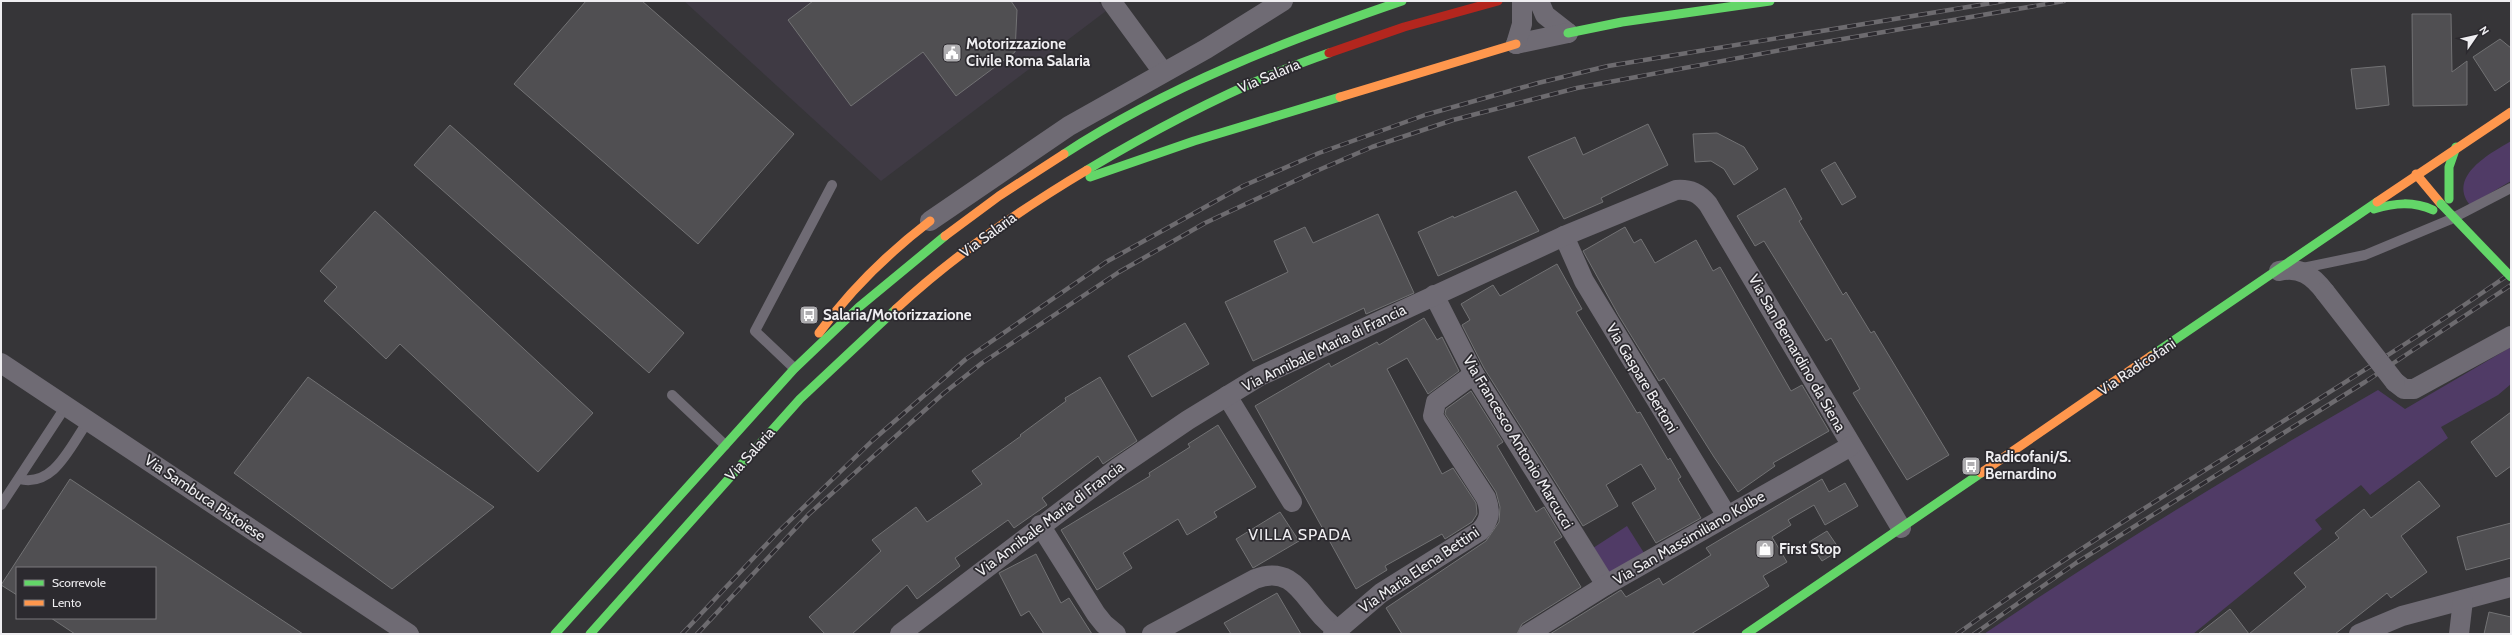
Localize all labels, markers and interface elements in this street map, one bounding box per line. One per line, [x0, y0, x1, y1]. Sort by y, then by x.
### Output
north arrow [2456, 16, 2496, 56]
text: N [2476, 23, 2492, 38]
place label: Motorizzazione Civile Roma Salaria [966, 35, 1091, 70]
public building icon: Motorizzazione Civile Roma Salaria [941, 42, 963, 64]
street label: Via Salaria [1235, 55, 1303, 97]
street label: Via Salaria [956, 208, 1020, 261]
street label: Via San Bernardino da Siena [1745, 271, 1850, 435]
street label: Via Annibale Maria di Francia [1239, 300, 1410, 396]
bus stop icon: Salaria/Motorizzazione [798, 304, 820, 326]
place label: Salaria/Motorizzazione [823, 306, 972, 324]
street label: Via Gaspare Bertoni [1602, 320, 1682, 436]
street label: Via Radicofani [2095, 334, 2179, 400]
street label: Via Francesco Antonio Marcucci [1459, 352, 1577, 532]
street label: Via Salaria [721, 423, 779, 484]
place label: Radicofani/S. Bernardino [1985, 448, 2071, 483]
street label: Via Sambuca Pistoiese [141, 451, 269, 545]
bus stop icon: Radicofani/S. Bernardino [1960, 455, 1982, 477]
street label: Via Annibale Maria di Francia [973, 457, 1128, 580]
street label: Via San Massimiliano Kolbe [1610, 487, 1768, 589]
street label: Via Maria Elena Bettini [1355, 523, 1483, 617]
district label: VILLA SPADA [1248, 525, 1352, 544]
shop icon: First Stop [1754, 538, 1776, 560]
place label: First Stop [1779, 540, 1841, 558]
legend [16, 567, 156, 619]
text: Scorrevole [52, 575, 106, 590]
text: Lento [52, 595, 82, 610]

